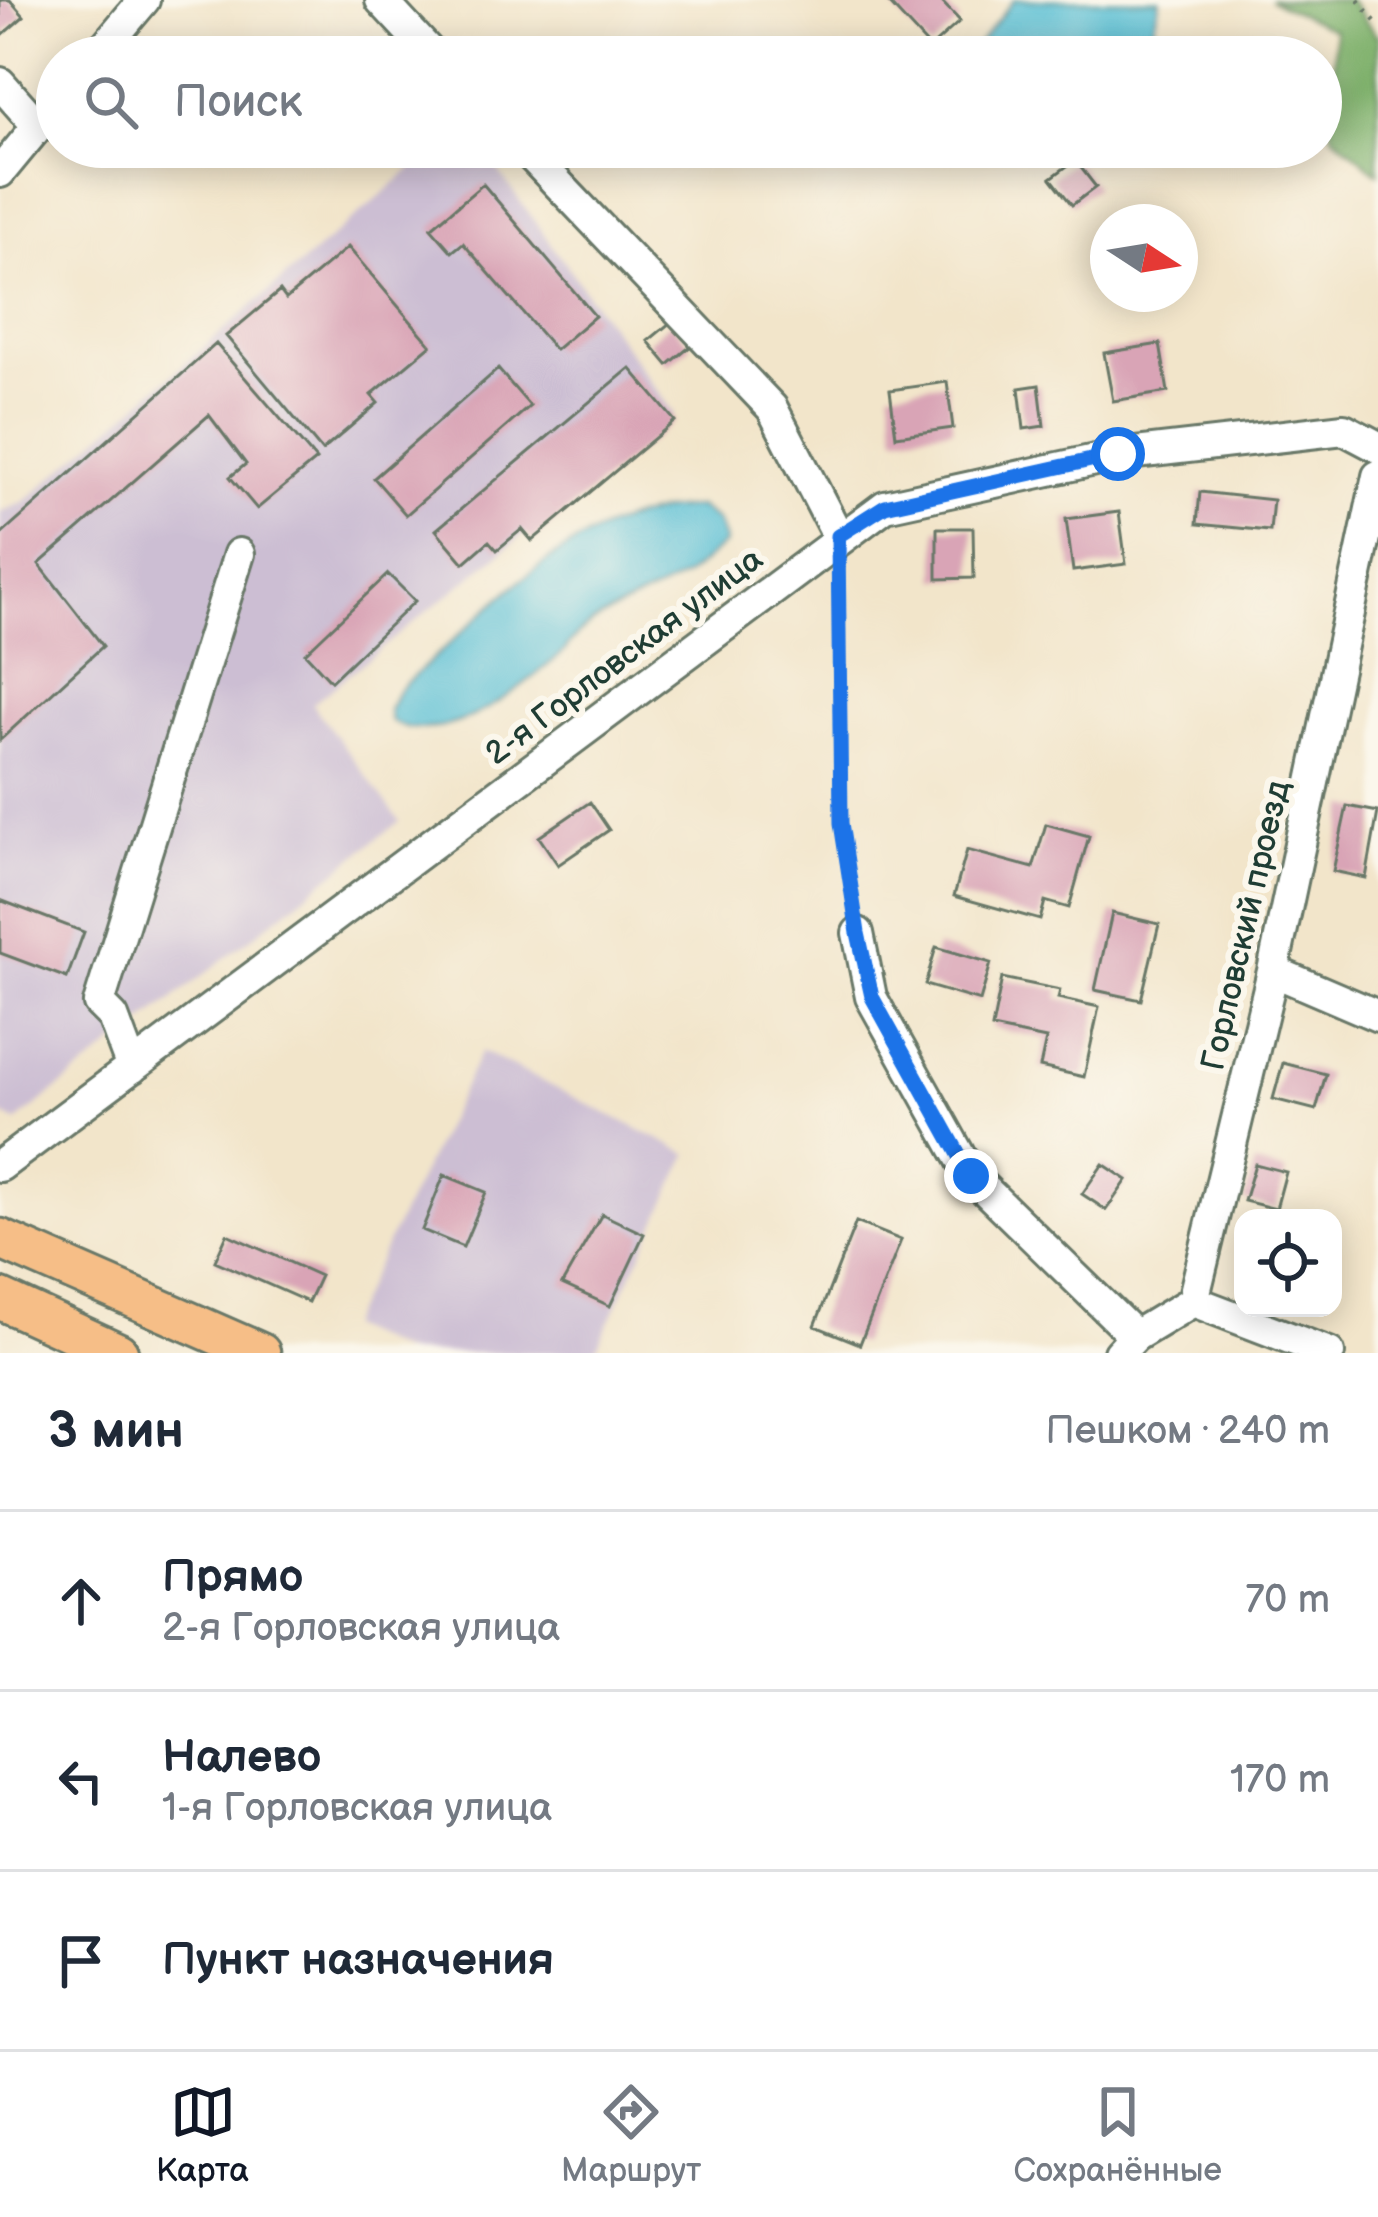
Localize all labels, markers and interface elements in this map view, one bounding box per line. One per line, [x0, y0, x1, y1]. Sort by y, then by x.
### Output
search box [36, 36, 1342, 168]
icon: search [78, 69, 144, 135]
text: Поиск [174, 75, 302, 130]
north arrow [1090, 204, 1198, 312]
route start [1091, 427, 1145, 481]
street label: 2-я Горловская улица [478, 539, 771, 774]
street label: Горловский проезд [1193, 777, 1299, 1074]
route end [944, 1149, 998, 1203]
map controls [1234, 1209, 1342, 1317]
button: locate [1234, 1209, 1342, 1317]
text: 3 мин [48, 1401, 184, 1462]
text: Пешком · 240 m [1045, 1408, 1330, 1455]
text: Прямо [162, 1550, 303, 1605]
icon: ahead [48, 1568, 114, 1634]
text: 70 m [1245, 1577, 1330, 1624]
text: 2-я Горловская улица [162, 1605, 560, 1652]
text: Налево [162, 1730, 321, 1785]
icon: left [48, 1748, 114, 1814]
text: 170 m [1230, 1757, 1330, 1804]
text: 1-я Горловская улица [162, 1785, 552, 1832]
icon: arrive [48, 1928, 114, 1994]
text: Пункт назначения [162, 1933, 554, 1988]
tab: Карта [156, 2079, 249, 2191]
tab: Маршрут [561, 2079, 701, 2191]
tab: Сохранённые [1013, 2079, 1222, 2191]

